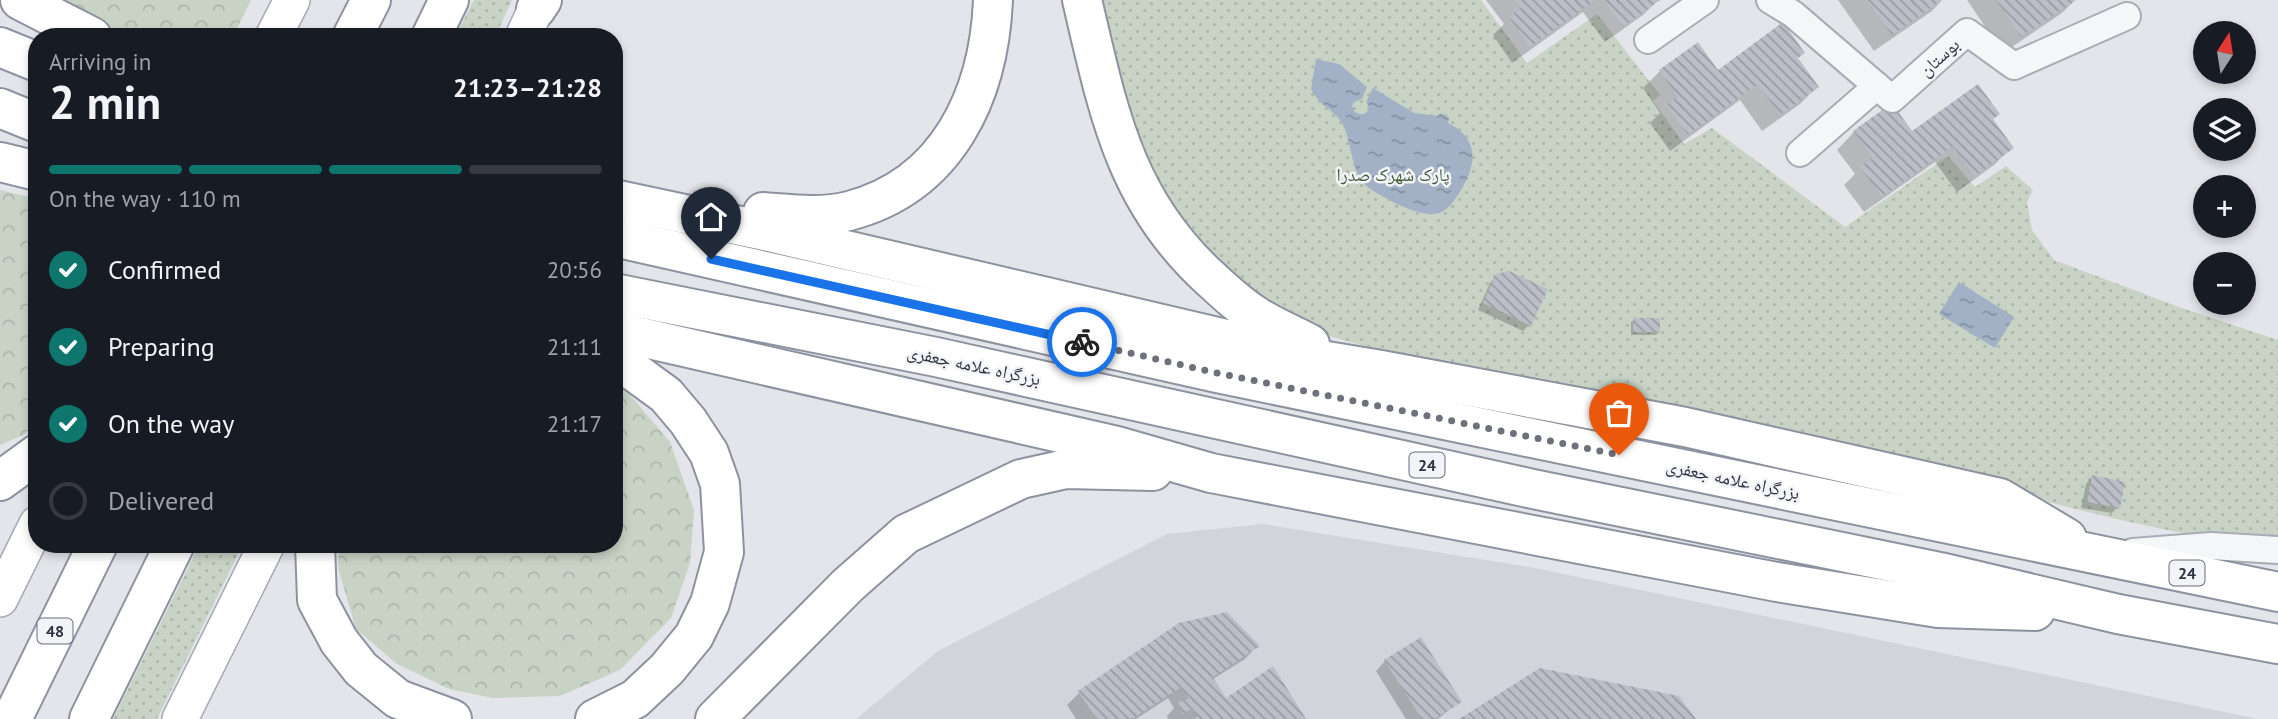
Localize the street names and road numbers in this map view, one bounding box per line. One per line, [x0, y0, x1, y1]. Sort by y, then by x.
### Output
street label: بوستان [1914, 33, 1964, 81]
street label: بزرگراه علامه جعفری [905, 340, 1043, 390]
road number: 24 [1410, 452, 1444, 478]
street label: بزرگراه علامه جعفری [1664, 454, 1802, 504]
road number: 24 [2170, 560, 2204, 586]
road number: 48 [38, 618, 72, 644]

